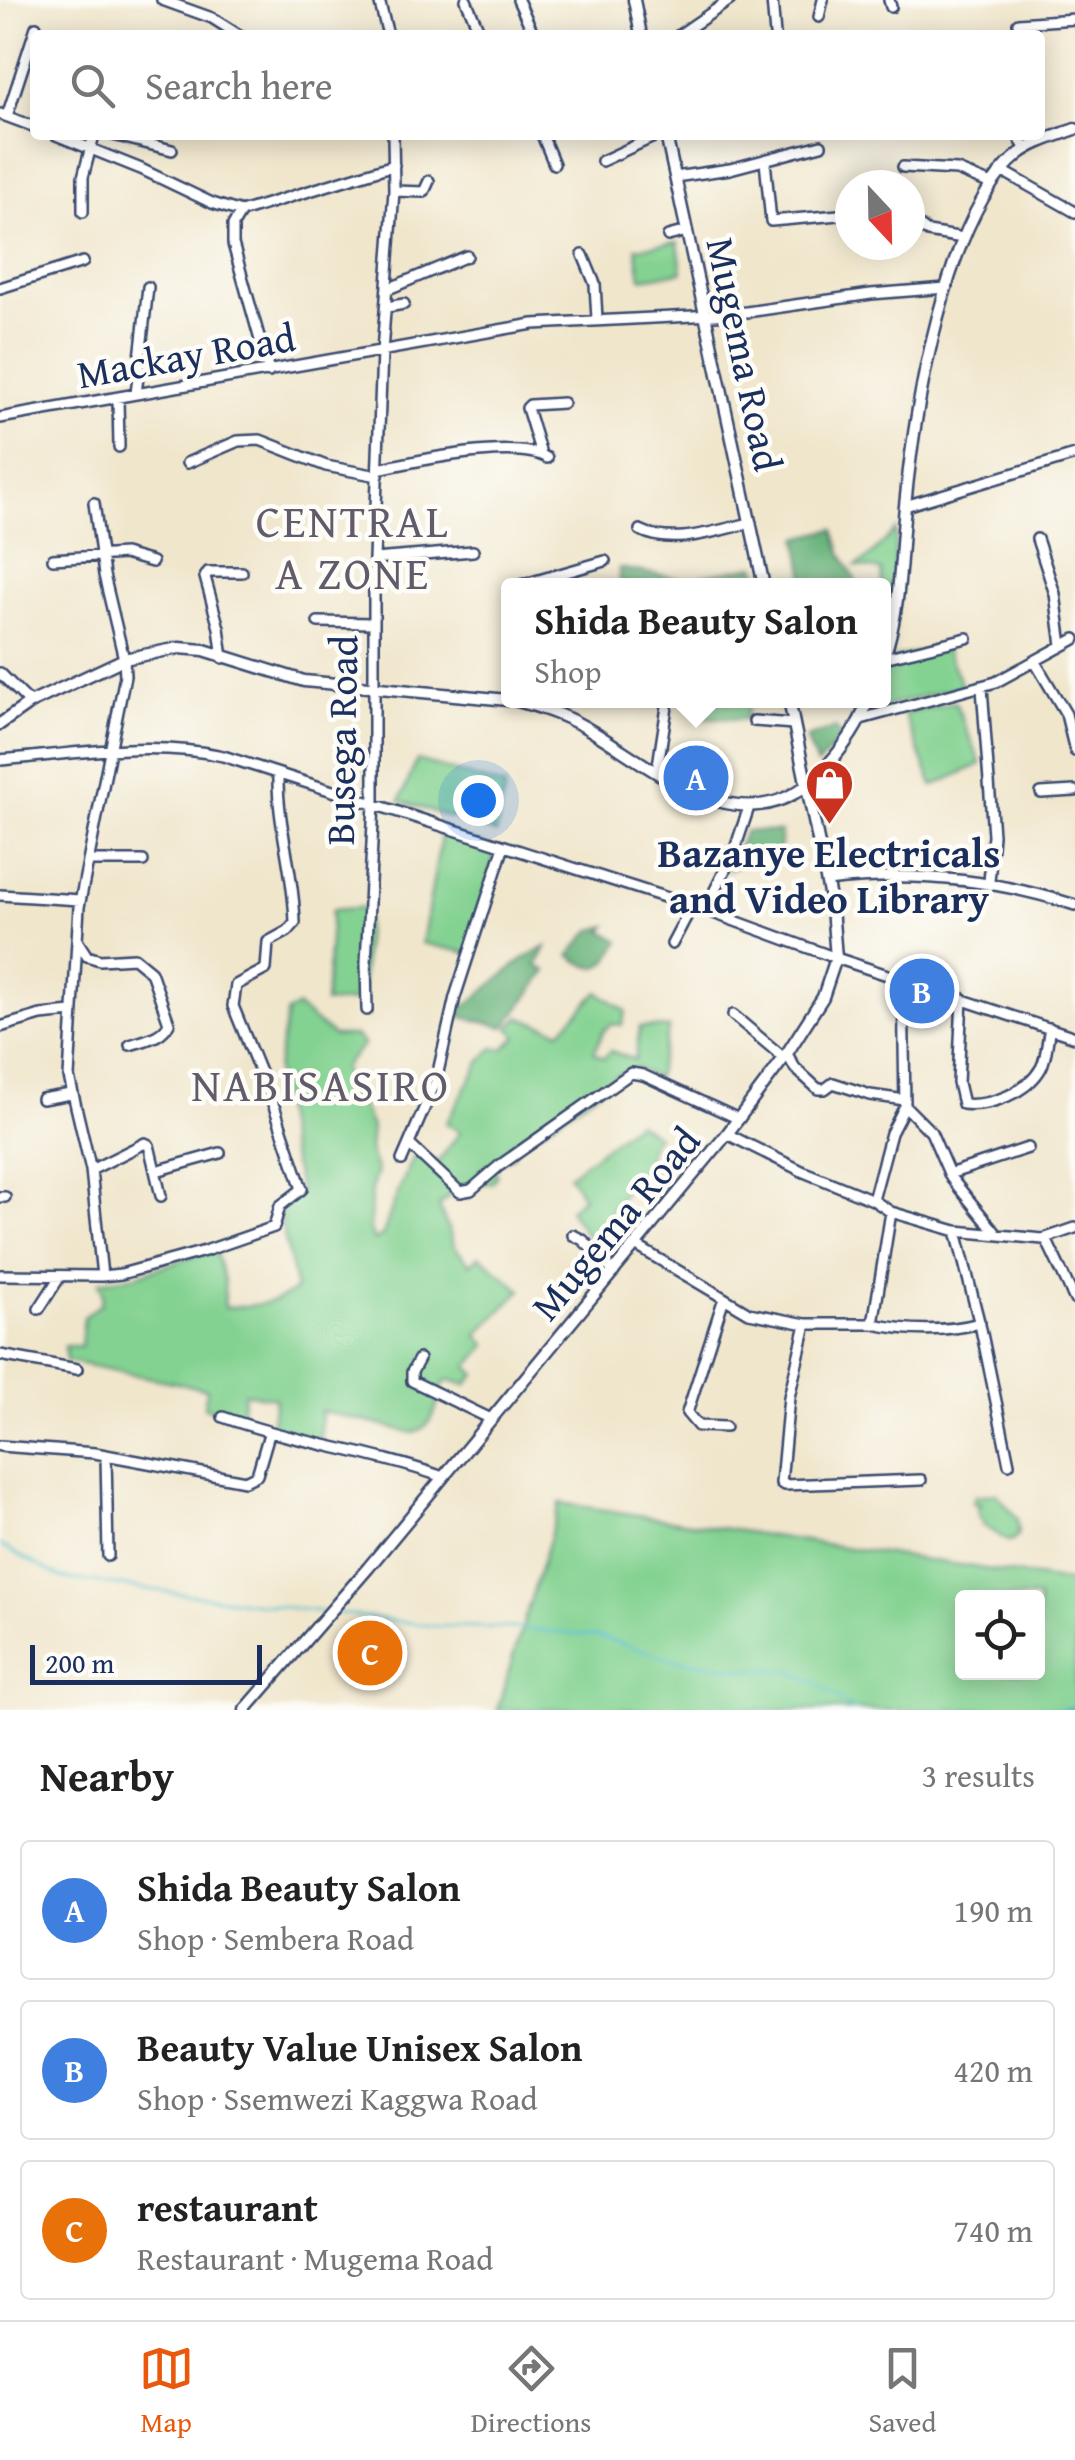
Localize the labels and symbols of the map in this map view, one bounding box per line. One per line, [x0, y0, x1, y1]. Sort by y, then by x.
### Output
north arrow [835, 170, 925, 260]
street label: Mugema Road [691, 232, 799, 477]
street label: Mackay Road [72, 307, 300, 403]
district label: CENTRAL A ZONE [256, 488, 450, 605]
street label: Busega Road [310, 634, 372, 846]
pin: A [664, 740, 728, 816]
shop icon: Bazanye Electricals and Video Library [803, 758, 855, 826]
your location [453, 775, 504, 826]
place label: Bazanye Electricals and Video Library [658, 823, 1001, 928]
pin: B [890, 954, 954, 1028]
district label: NABISASIRO [191, 1052, 451, 1117]
street label: Mugema Road [516, 1113, 714, 1333]
pin: C [338, 1616, 402, 1690]
scale bar [30, 1640, 262, 1684]

